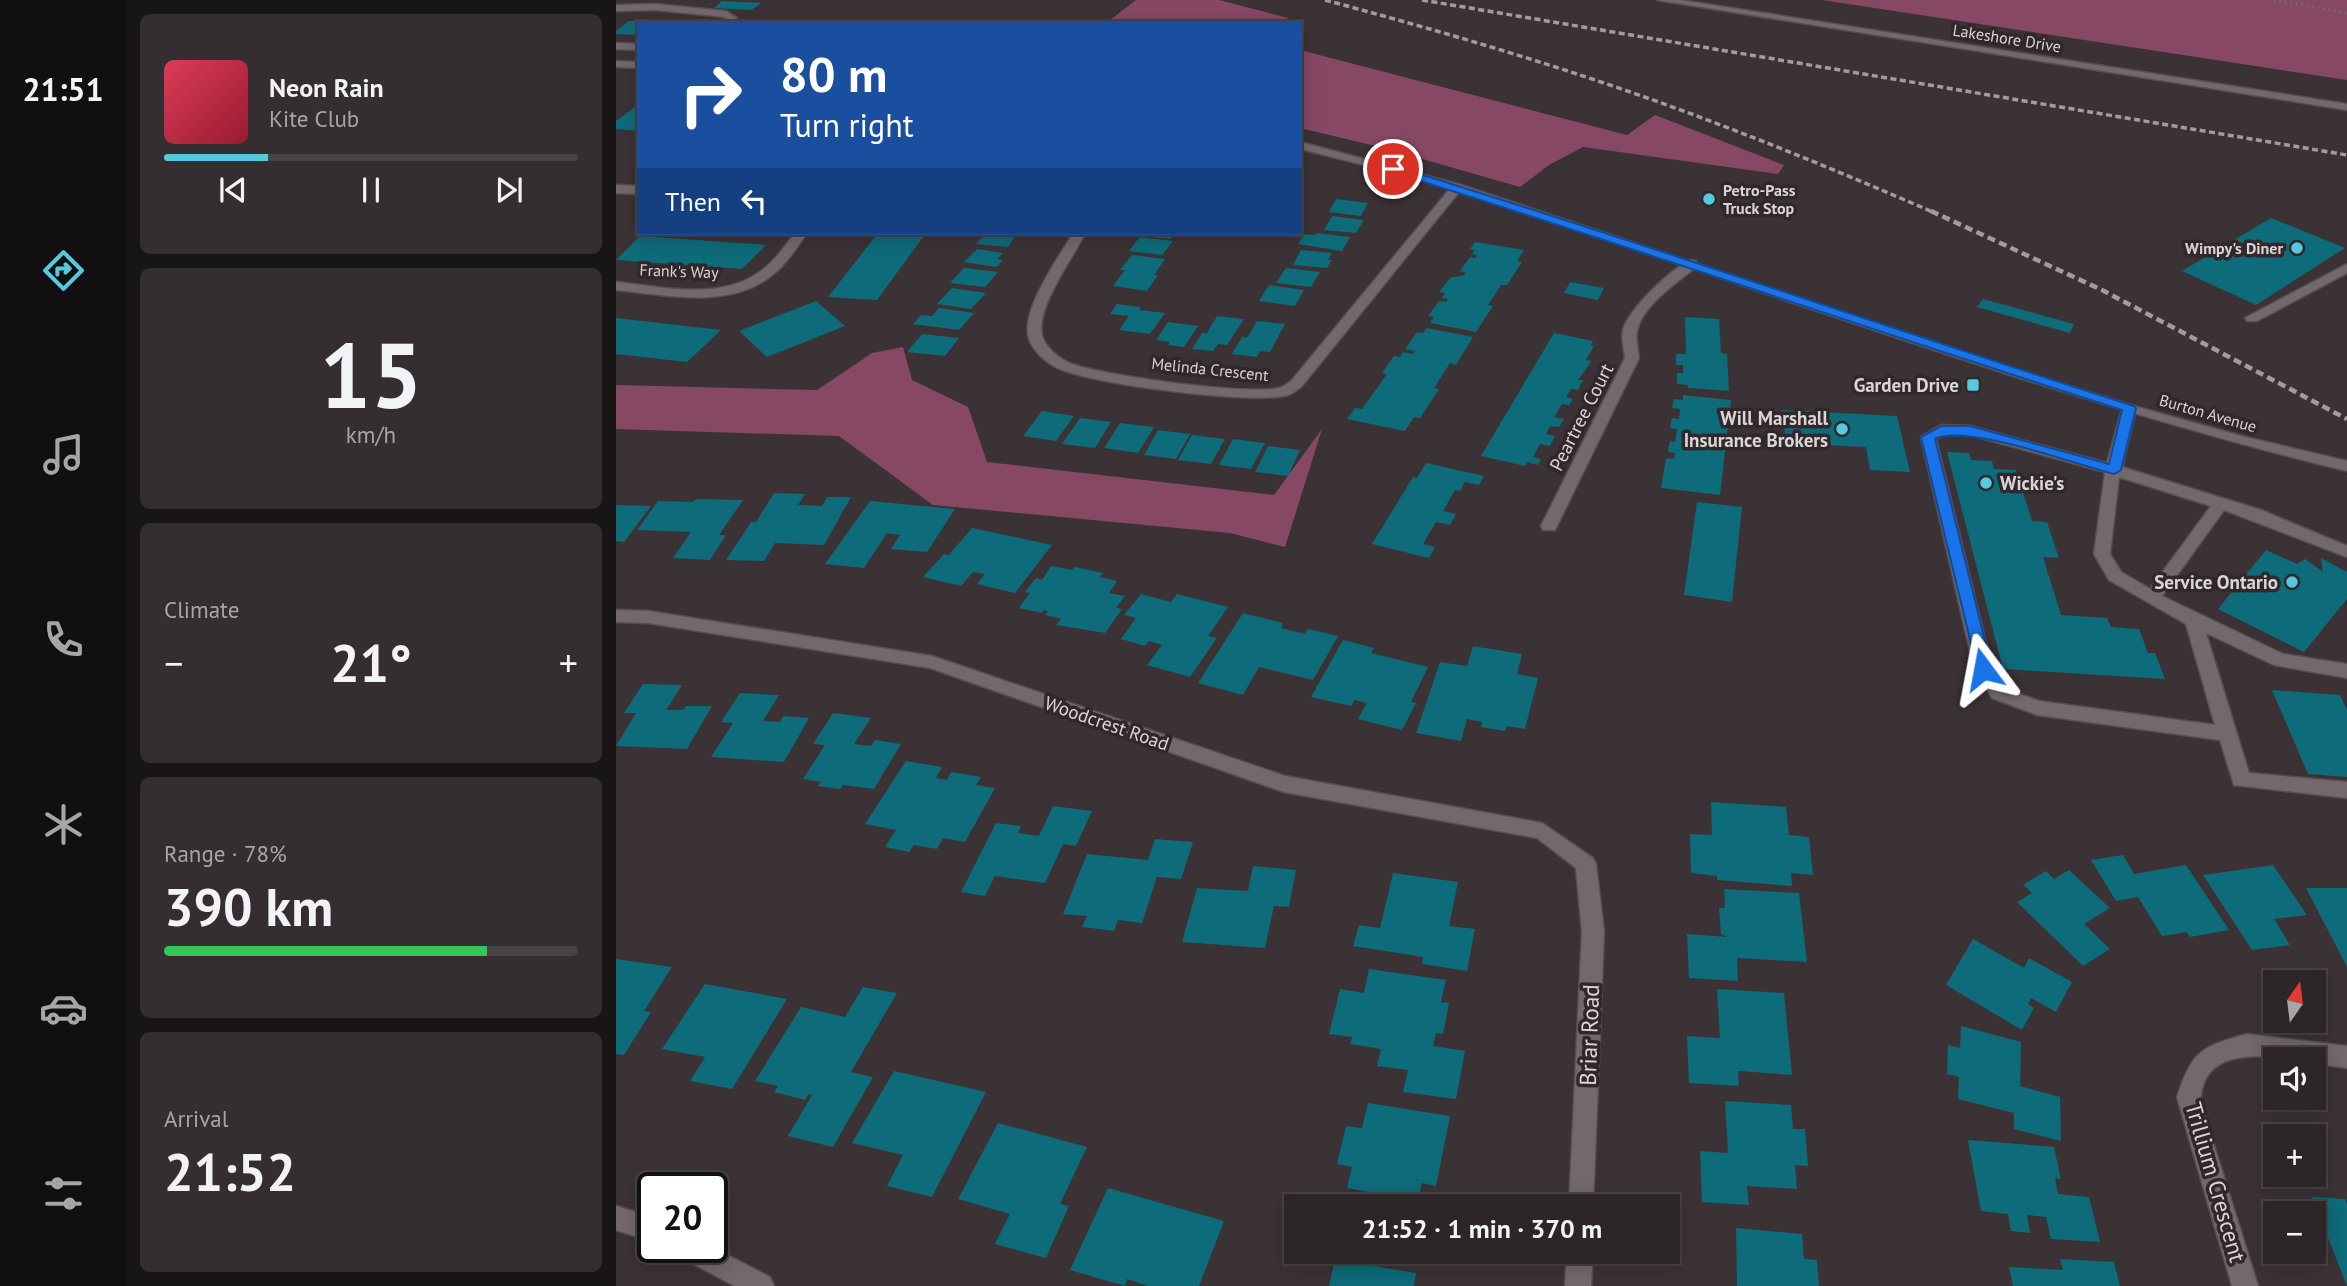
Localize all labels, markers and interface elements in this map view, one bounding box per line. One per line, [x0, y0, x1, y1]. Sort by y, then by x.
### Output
street label: Lakeshore Drive [1951, 20, 2063, 56]
text: 80 m [780, 42, 887, 106]
icon: right [665, 49, 756, 140]
text: 21:51 [22, 68, 104, 110]
text: Neon Rain [269, 71, 384, 104]
text: Kite Club [269, 104, 359, 133]
text: Turn right [780, 104, 914, 146]
pin [1363, 139, 1423, 199]
icon: arrive [1374, 150, 1412, 188]
icon: previous [214, 171, 252, 209]
icon: pause [352, 171, 390, 209]
icon: next [490, 171, 528, 209]
place label: Petro-Pass Truck Stop [1723, 180, 1796, 218]
icon: left [735, 182, 773, 220]
text: Then [665, 185, 721, 218]
marker: Petro-Pass Truck Stop [1701, 191, 1717, 207]
place label: Wimpy's Diner [2185, 238, 2283, 258]
marker: Wimpy's Diner [2289, 240, 2305, 256]
icon: directions [39, 246, 88, 295]
street label: Frank's Way [639, 260, 719, 282]
text: 15 [319, 315, 423, 433]
street label: Melinda Crescent [1150, 353, 1270, 385]
street label: Peartree Court [1544, 359, 1619, 475]
place label: Garden Drive [1854, 373, 1959, 397]
marker: Garden Drive [1965, 377, 1981, 393]
street label: Burton Avenue [2157, 390, 2259, 436]
place label: Will Marshall Insurance Brokers [1684, 406, 1828, 452]
text: km/h [346, 420, 396, 449]
marker: Will Marshall Insurance Brokers [1834, 421, 1850, 437]
icon: music [39, 430, 88, 479]
place label: Wickie's [2000, 471, 2064, 495]
marker: Wickie's [1978, 475, 1994, 491]
place label: Service Ontario [2154, 570, 2278, 594]
marker: Service Ontario [2284, 574, 2300, 590]
text: Climate [164, 595, 239, 624]
icon: phone [39, 615, 88, 664]
text: 21° [330, 629, 412, 696]
position arrow [1946, 632, 2020, 706]
text: − [164, 638, 183, 687]
text: + [559, 638, 578, 687]
street label: Woodcrest Road [1042, 690, 1172, 756]
icon: climate [39, 800, 88, 849]
text: Range · 78% [164, 839, 287, 868]
text: 390 km [164, 873, 333, 940]
north arrow [2263, 970, 2326, 1032]
map controls [2263, 970, 2326, 1264]
icon: car [39, 984, 88, 1033]
street label: Briar Road [1573, 984, 1605, 1086]
button: sound [2263, 1047, 2326, 1110]
street label: Trillium Crescent [2179, 1099, 2253, 1265]
text: Arrival [164, 1104, 228, 1133]
button: + [2263, 1124, 2326, 1187]
text: 21:52 [164, 1138, 296, 1205]
icon: filters [39, 1169, 88, 1218]
speed limit sign: 20 [637, 1172, 728, 1263]
button: − [2263, 1201, 2326, 1264]
text: 21:52 · 1 min · 370 m [1362, 1212, 1602, 1245]

